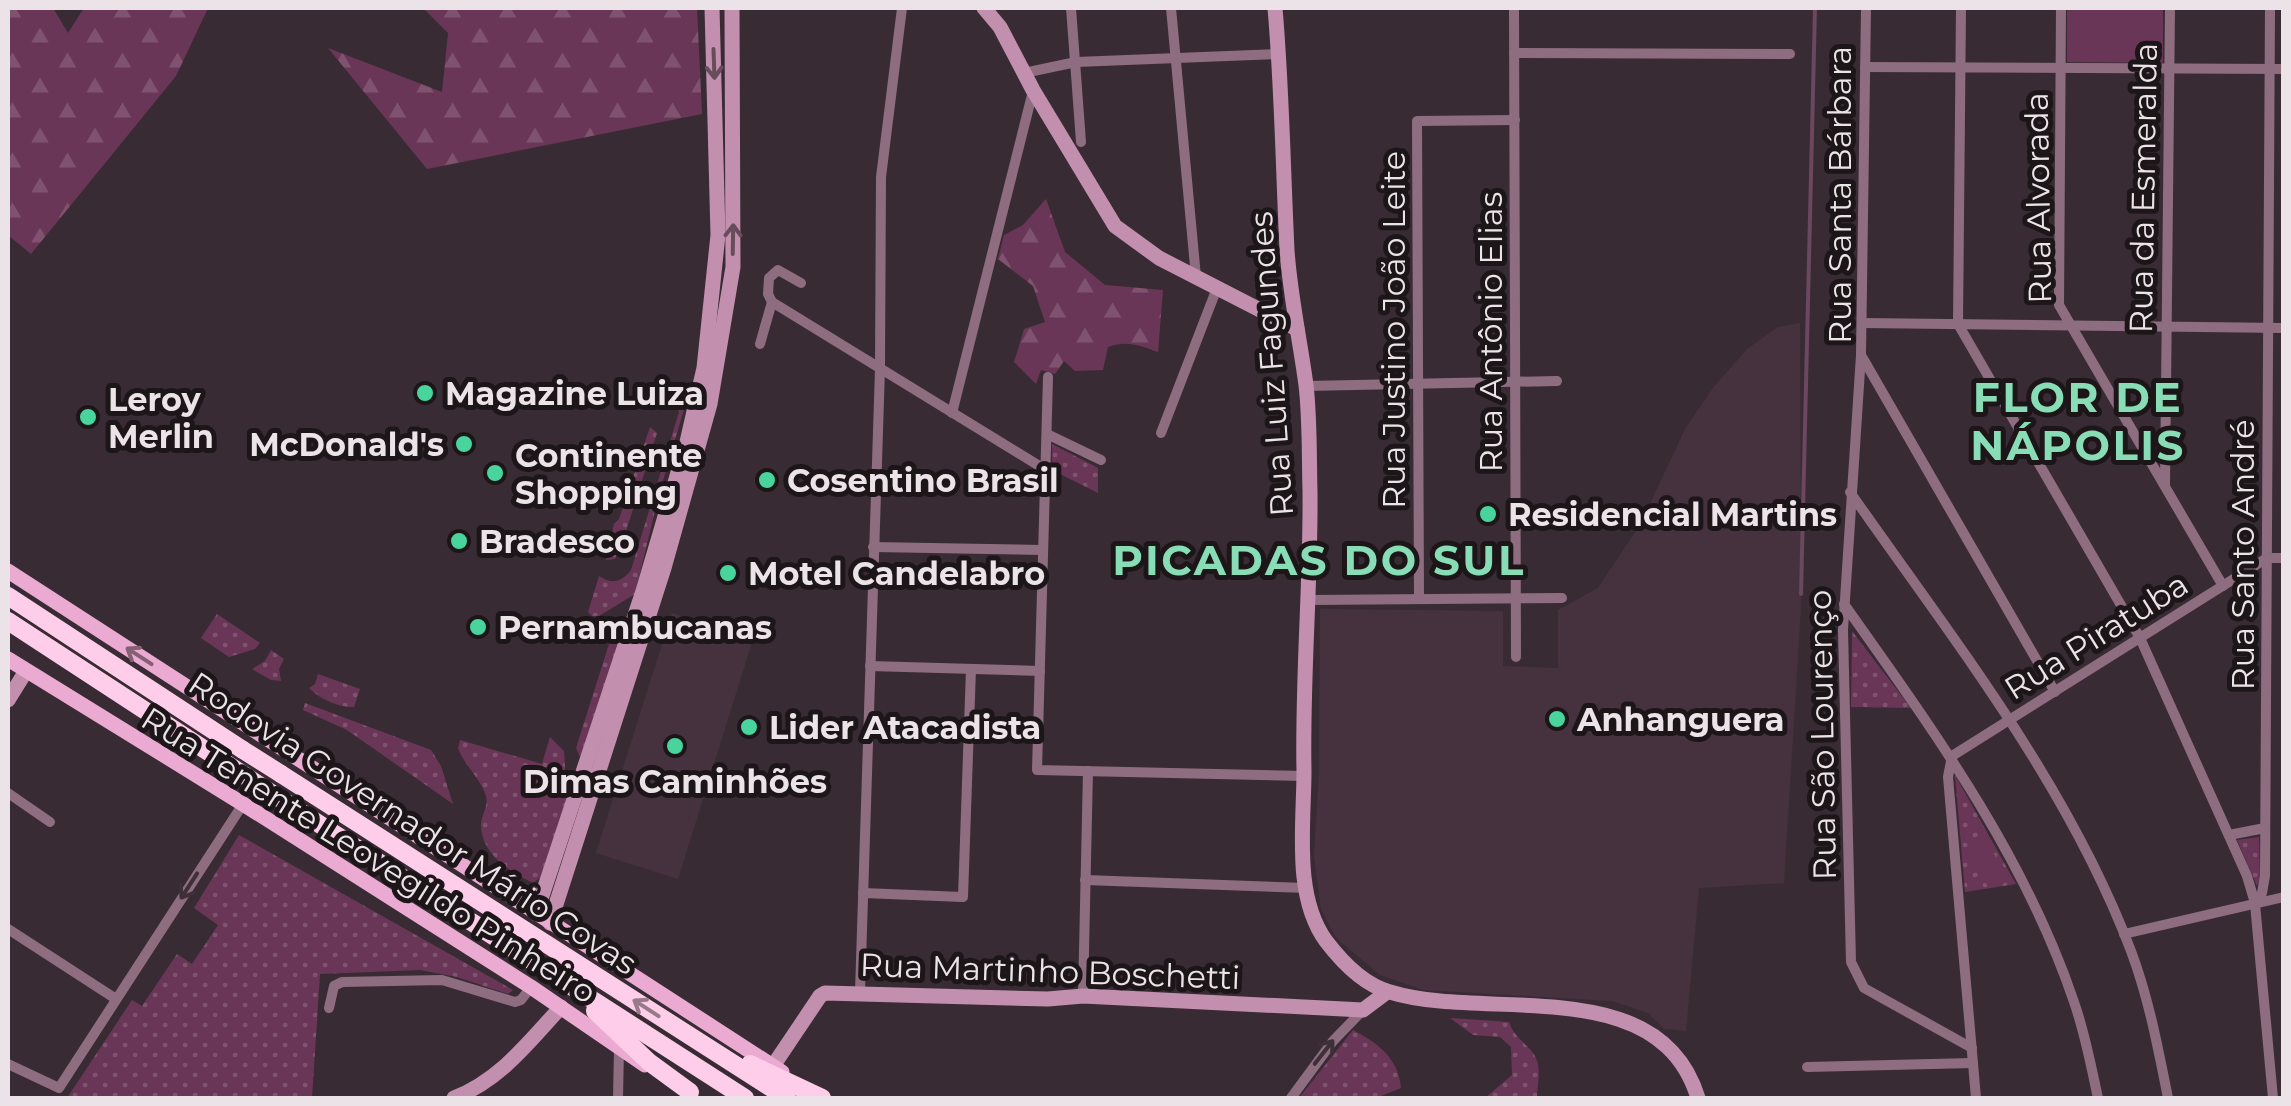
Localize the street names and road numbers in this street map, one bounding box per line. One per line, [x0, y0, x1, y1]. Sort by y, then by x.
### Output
street label: Rua da Esmeralda [2121, 42, 2165, 334]
street label: Rua Santa Bárbara [1820, 46, 1859, 344]
street label: Rua Alvorada [2017, 92, 2059, 304]
street label: Rua Justino João Leite [1374, 151, 1413, 509]
street label: Rua Antônio Elias [1471, 192, 1510, 472]
street label: Rua Luiz Fagundes [1241, 210, 1301, 518]
street label: Rua Santo André [2223, 420, 2262, 690]
street label: Rua Piratuba [1997, 564, 2195, 708]
street label: Rua São Lourenço [1800, 590, 1844, 880]
street label: Rodovia Governador Mário Covas [182, 663, 644, 983]
street label: Rua Tenente Leovegildo Pinheiro [134, 698, 604, 1012]
street label: Rua Martinho Boschetti [859, 945, 1241, 997]

